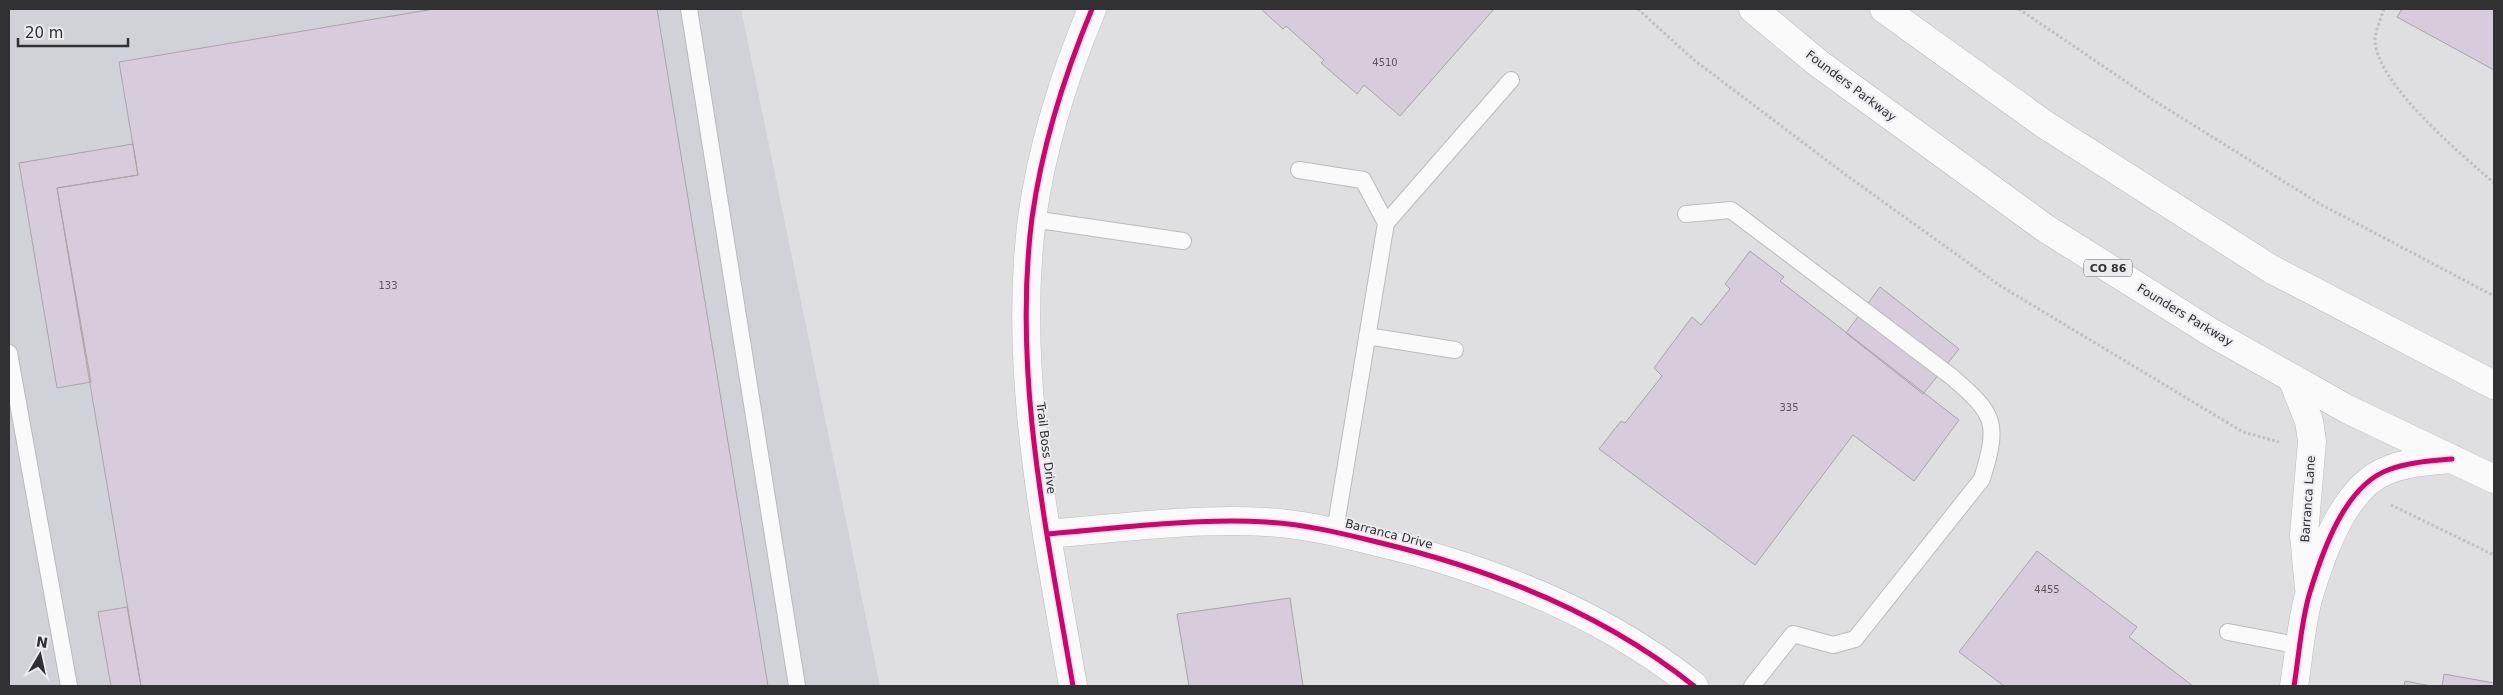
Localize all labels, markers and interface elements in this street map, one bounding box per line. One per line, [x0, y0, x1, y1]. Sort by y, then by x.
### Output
scale bar [18, 15, 128, 47]
text: 20 m [25, 24, 63, 42]
street label: Founders Parkway [1803, 48, 1899, 124]
house number: 4510 [1372, 57, 1398, 68]
road number: CO 86 [2084, 260, 2132, 276]
house number: 133 [378, 280, 398, 291]
street label: Founders Parkway [2135, 281, 2235, 349]
street label: Trail Boss Drive [1033, 400, 1059, 495]
house number: 335 [1779, 402, 1799, 413]
street label: Barranca Lane [2298, 455, 2318, 543]
street label: Barranca Drive [1344, 516, 1434, 552]
house number: 4455 [2034, 584, 2060, 595]
north arrow [15, 630, 65, 680]
text: N [35, 633, 49, 651]

